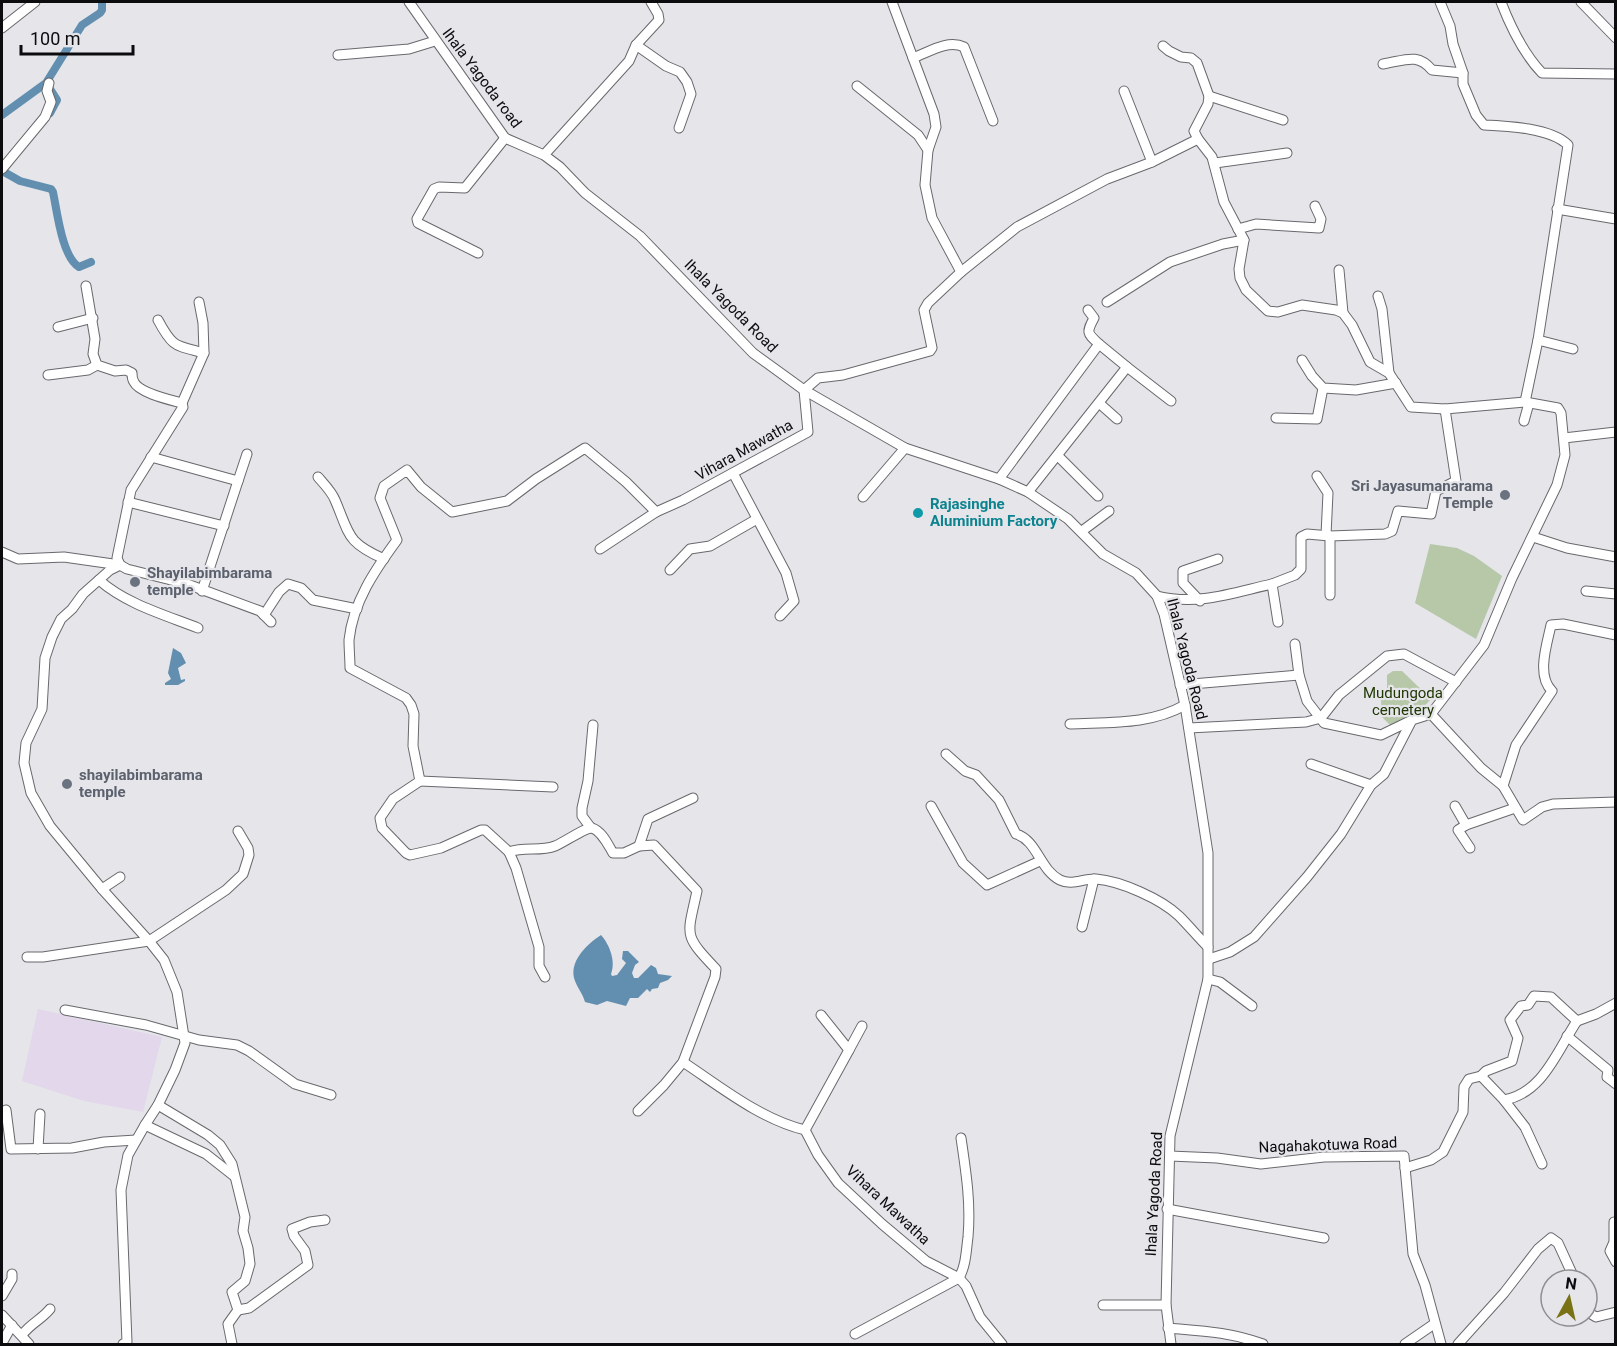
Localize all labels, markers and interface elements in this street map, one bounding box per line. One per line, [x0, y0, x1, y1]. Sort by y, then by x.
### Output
scale bar [21, 18, 134, 56]
street label: Ihala Yagoda road [439, 25, 525, 131]
text: 100 m [30, 28, 81, 49]
street label: Ihala Yagoda Road [681, 256, 781, 356]
street label: Vihara Mawatha [692, 416, 796, 484]
place label: Sri Jayasumanarama Temple [1351, 477, 1493, 512]
marker: Sri Jayasumanarama Temple [1498, 488, 1512, 502]
place label: Rajasinghe Aluminium Factory [930, 495, 1058, 530]
marker: Rajasinghe Aluminium Factory [911, 506, 925, 520]
place label: Shayilabimbarama temple [147, 564, 272, 599]
marker: Shayilabimbarama temple [128, 575, 142, 589]
street label: Ihala Yagoda Road [1163, 596, 1211, 722]
park label: Mudungoda cemetery [1363, 684, 1443, 719]
place label: shayilabimbarama temple [79, 766, 203, 801]
marker: shayilabimbarama temple [60, 777, 74, 791]
street label: Ihala Yagoda Road [1142, 1131, 1166, 1257]
street label: Nagahakotuwa Road [1258, 1134, 1398, 1156]
street label: Vihara Mawatha [842, 1161, 934, 1249]
north arrow [1539, 1268, 1599, 1328]
text: N [1564, 1273, 1578, 1294]

